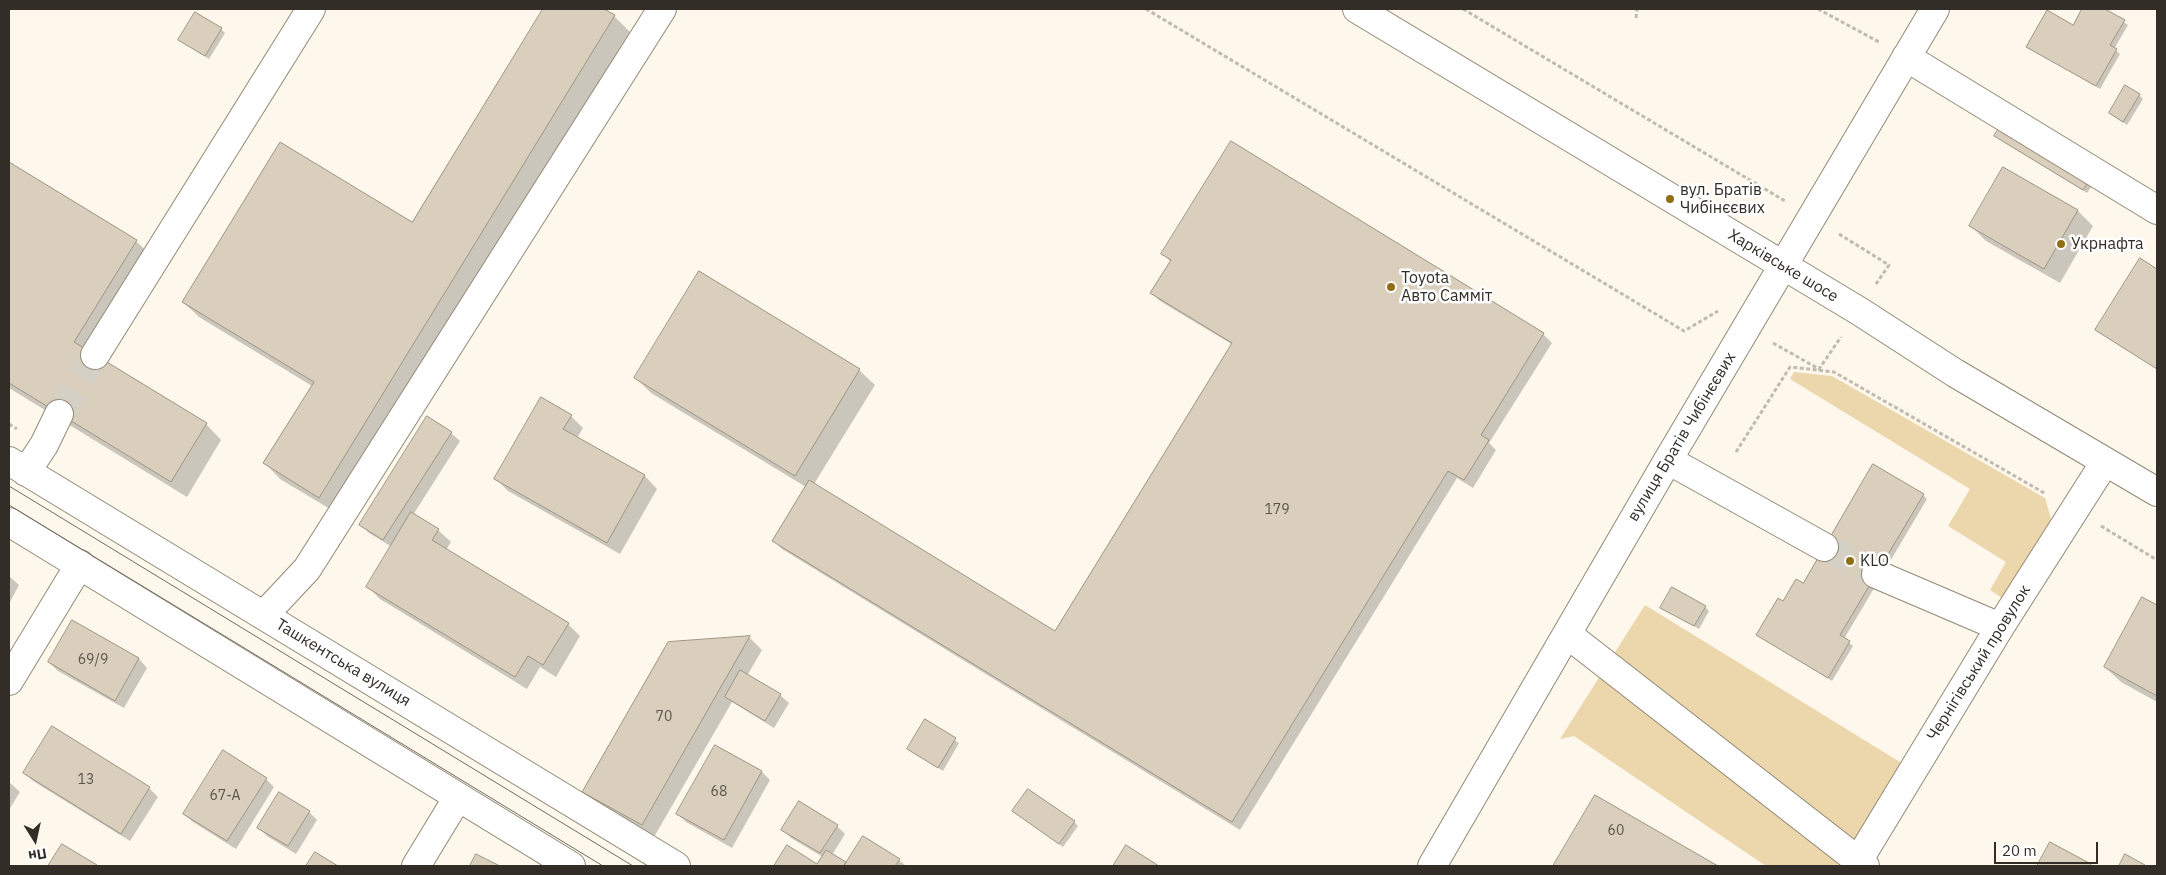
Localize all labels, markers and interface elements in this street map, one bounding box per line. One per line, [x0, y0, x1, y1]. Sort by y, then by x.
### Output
place label: вул. Братів Чибінєєвих [1680, 180, 1765, 218]
marker: вул. Братів Чибінєєвих [1664, 193, 1676, 205]
street label: Харківське шосе [1724, 226, 1842, 306]
place label: Укрнафта [2071, 234, 2144, 254]
marker: Укрнафта [2055, 238, 2067, 250]
place label: Toyota Авто Самміт [1401, 268, 1492, 306]
marker: Toyota Авто Самміт [1385, 281, 1397, 293]
street label: вулиця Братів Чибінєєвих [1624, 349, 1740, 525]
house number: 179 [1264, 502, 1290, 518]
place label: KLO [1860, 551, 1889, 571]
marker: KLO [1844, 555, 1856, 567]
street label: Чернігівський провулок [1923, 582, 2035, 744]
street label: Ташкентська вулиця [272, 615, 414, 711]
house number: 69/9 [78, 652, 108, 668]
house number: 70 [656, 709, 672, 725]
house number: 13 [78, 772, 94, 788]
house number: 68 [711, 784, 727, 800]
house number: 67-А [209, 788, 241, 804]
north arrow [10, 815, 60, 865]
house number: 60 [1608, 823, 1624, 839]
scale bar [1996, 832, 2100, 864]
text: 20 m [2002, 841, 2037, 860]
text: Пн [27, 844, 48, 865]

